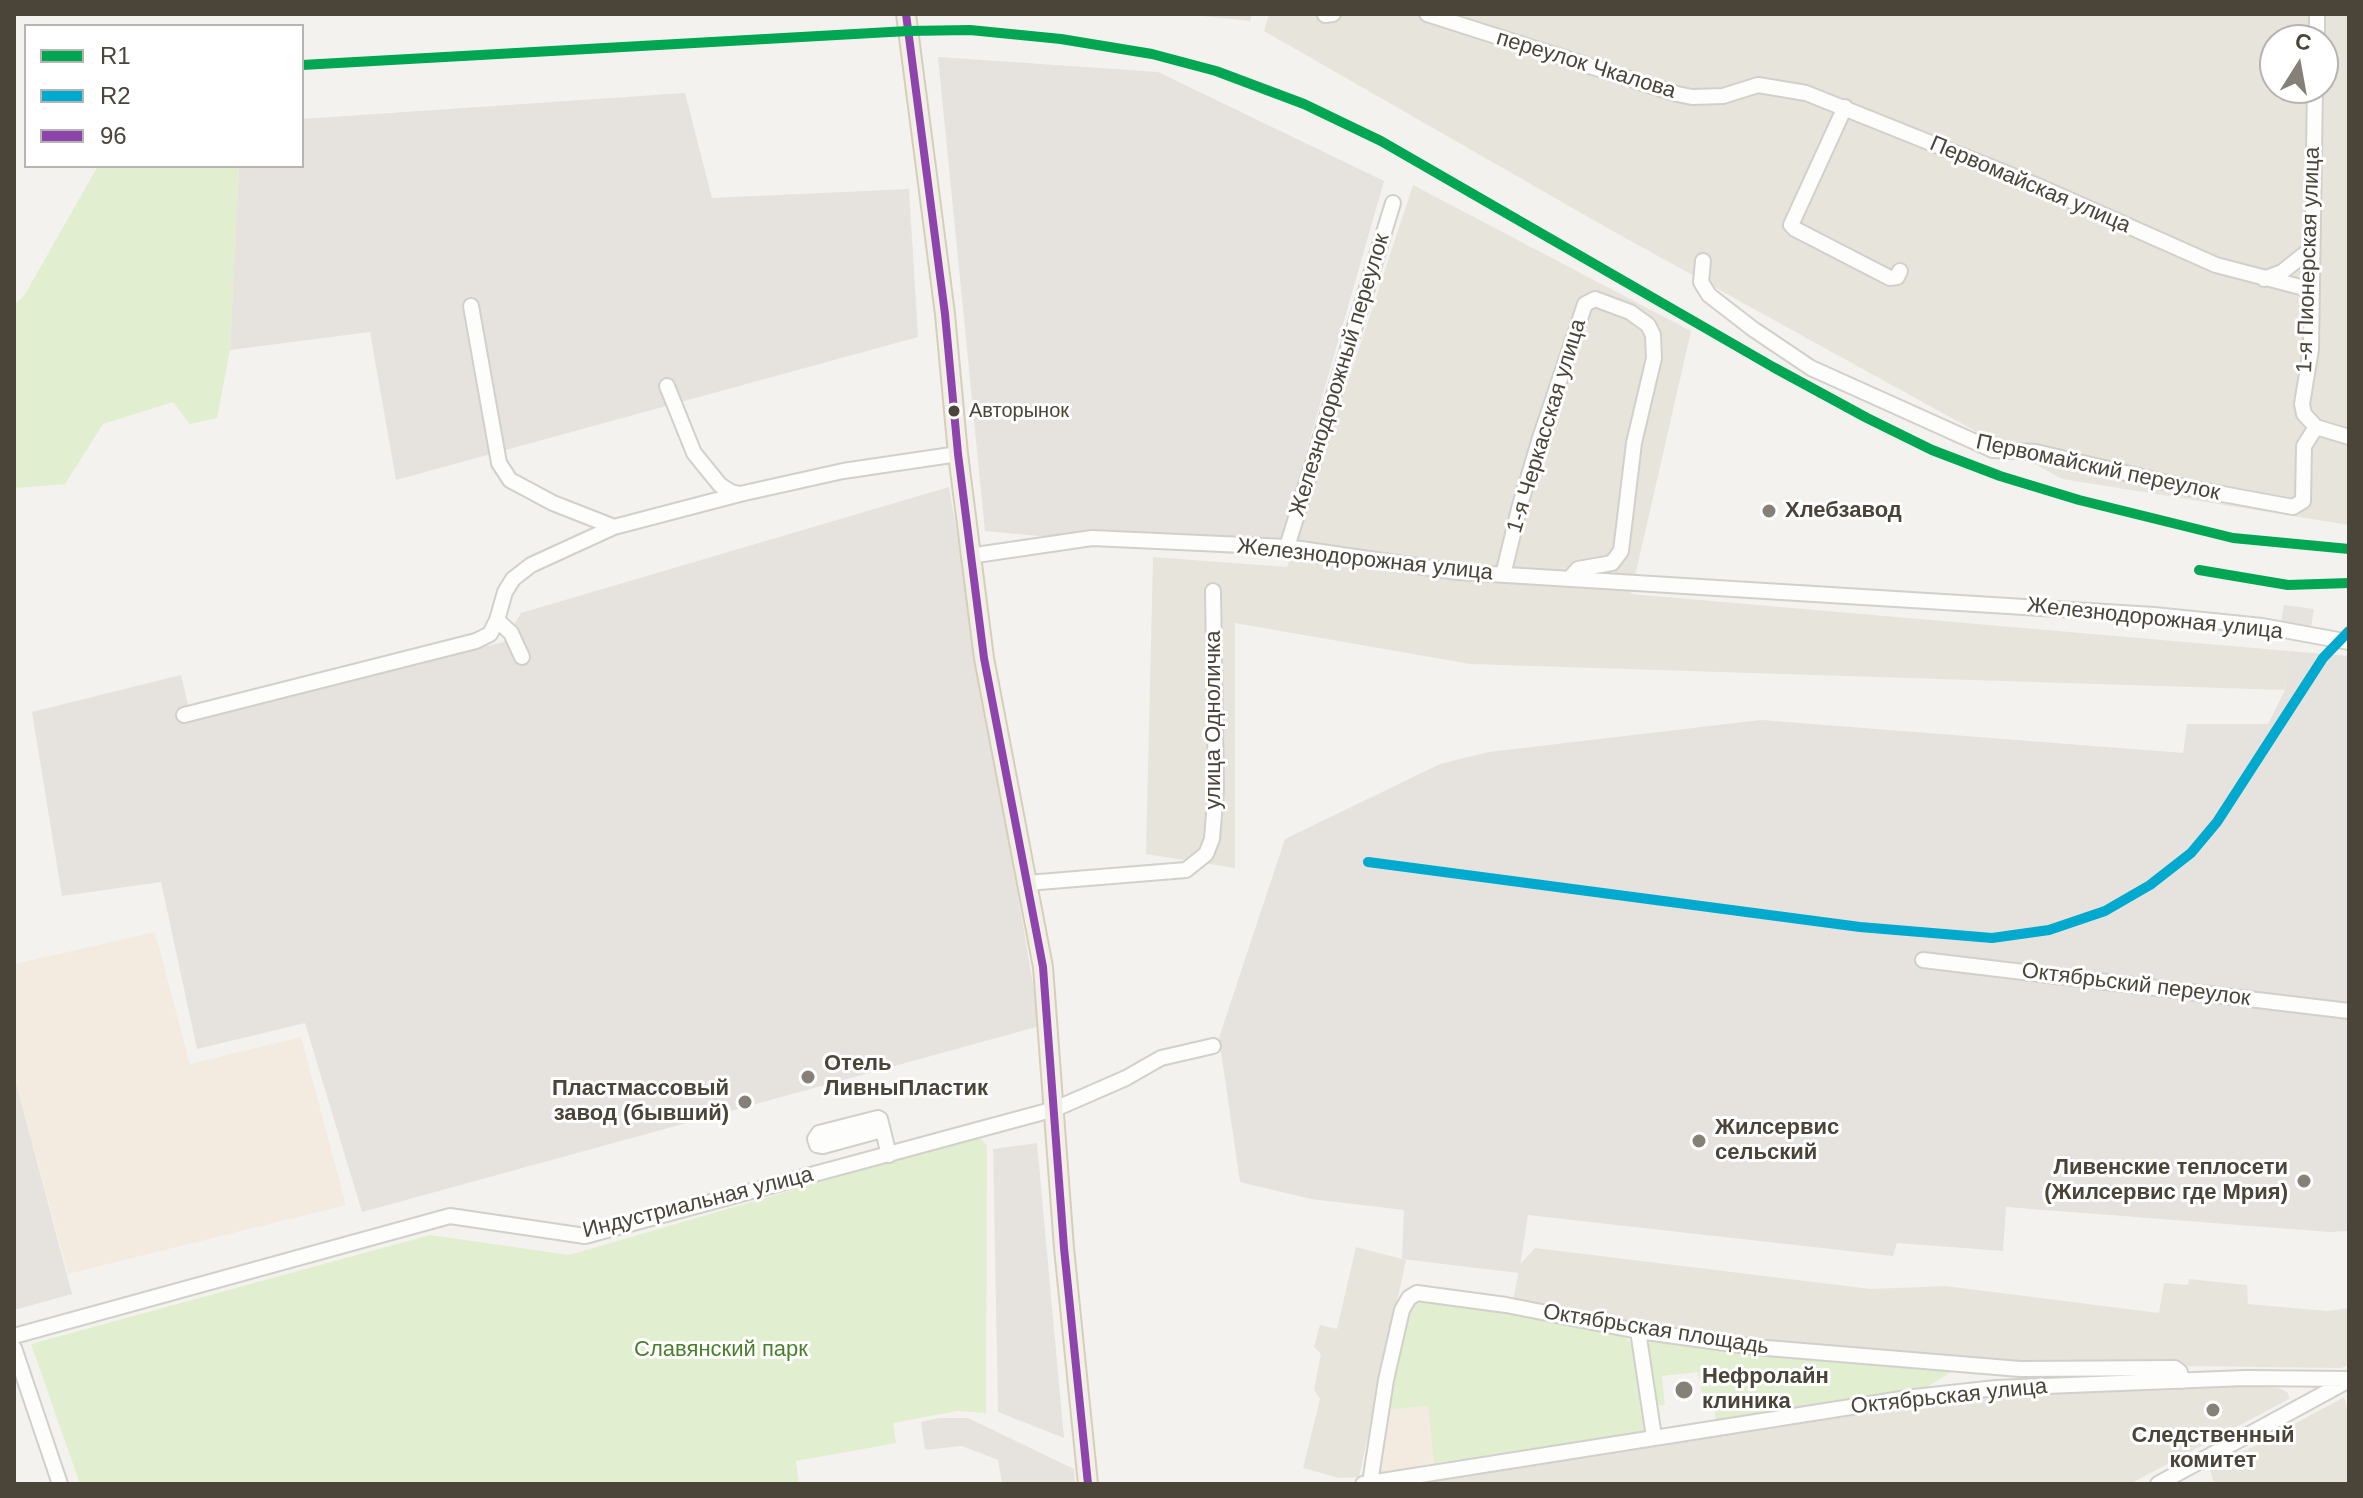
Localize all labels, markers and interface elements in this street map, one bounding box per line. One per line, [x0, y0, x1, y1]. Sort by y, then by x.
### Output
legend [24, 24, 304, 168]
north arrow [2259, 24, 2339, 104]
street label: переулок Чкалова [1493, 25, 1679, 105]
text: С [2293, 28, 2313, 56]
text: R1 [100, 42, 131, 69]
text: R2 [100, 82, 131, 109]
text: 96 [100, 122, 127, 149]
street label: Первомайская улица [1926, 131, 2134, 239]
street label: 1-я Пионерская улица [2292, 146, 2326, 374]
street label: Железнодорожный переулок [1284, 230, 1396, 520]
street label: 1-я Черкасская улица [1502, 316, 1592, 536]
place label: Авторынок [969, 399, 1069, 423]
marker: Авторынок [946, 403, 962, 419]
street label: Первомайский переулок [1974, 429, 2222, 507]
place label: Хлебзавод [1785, 498, 1902, 524]
marker: Хлебзавод [1760, 502, 1778, 520]
street label: Железнодорожная улица [1236, 533, 1494, 587]
street label: Железнодорожная улица [2026, 592, 2284, 646]
street label: улица Одноличка [1201, 631, 1227, 809]
street label: Октябрьский переулок [2020, 958, 2252, 1012]
place label: Отель ЛивныПластик [824, 1051, 988, 1102]
marker: Отель ЛивныПластик [799, 1068, 817, 1086]
place label: Пластмассовый завод (бывший) [552, 1076, 729, 1128]
marker: Пластмассовый завод (бывший) [736, 1093, 754, 1111]
place label: Жилсервис сельский [1715, 1115, 1839, 1166]
marker: Жилсервис сельский [1690, 1132, 1708, 1150]
place label: Ливенские теплосети (Жилсервис где Мрия) [2044, 1155, 2288, 1206]
street label: Индустриальная улица [580, 1162, 816, 1244]
marker: Ливенские теплосети (Жилсервис где Мрия) [2295, 1172, 2313, 1190]
street label: Октябрьская площадь [1541, 1299, 1771, 1361]
park label: Славянский парк [634, 1337, 808, 1363]
place label: Нефролайн клиника [1702, 1364, 1829, 1416]
street label: Октябрьская улица [1850, 1374, 2048, 1420]
marker: Нефролайн клиника [1673, 1379, 1695, 1401]
marker: Следственный комитет [2204, 1401, 2222, 1419]
place label: Следственный комитет [2132, 1423, 2294, 1474]

